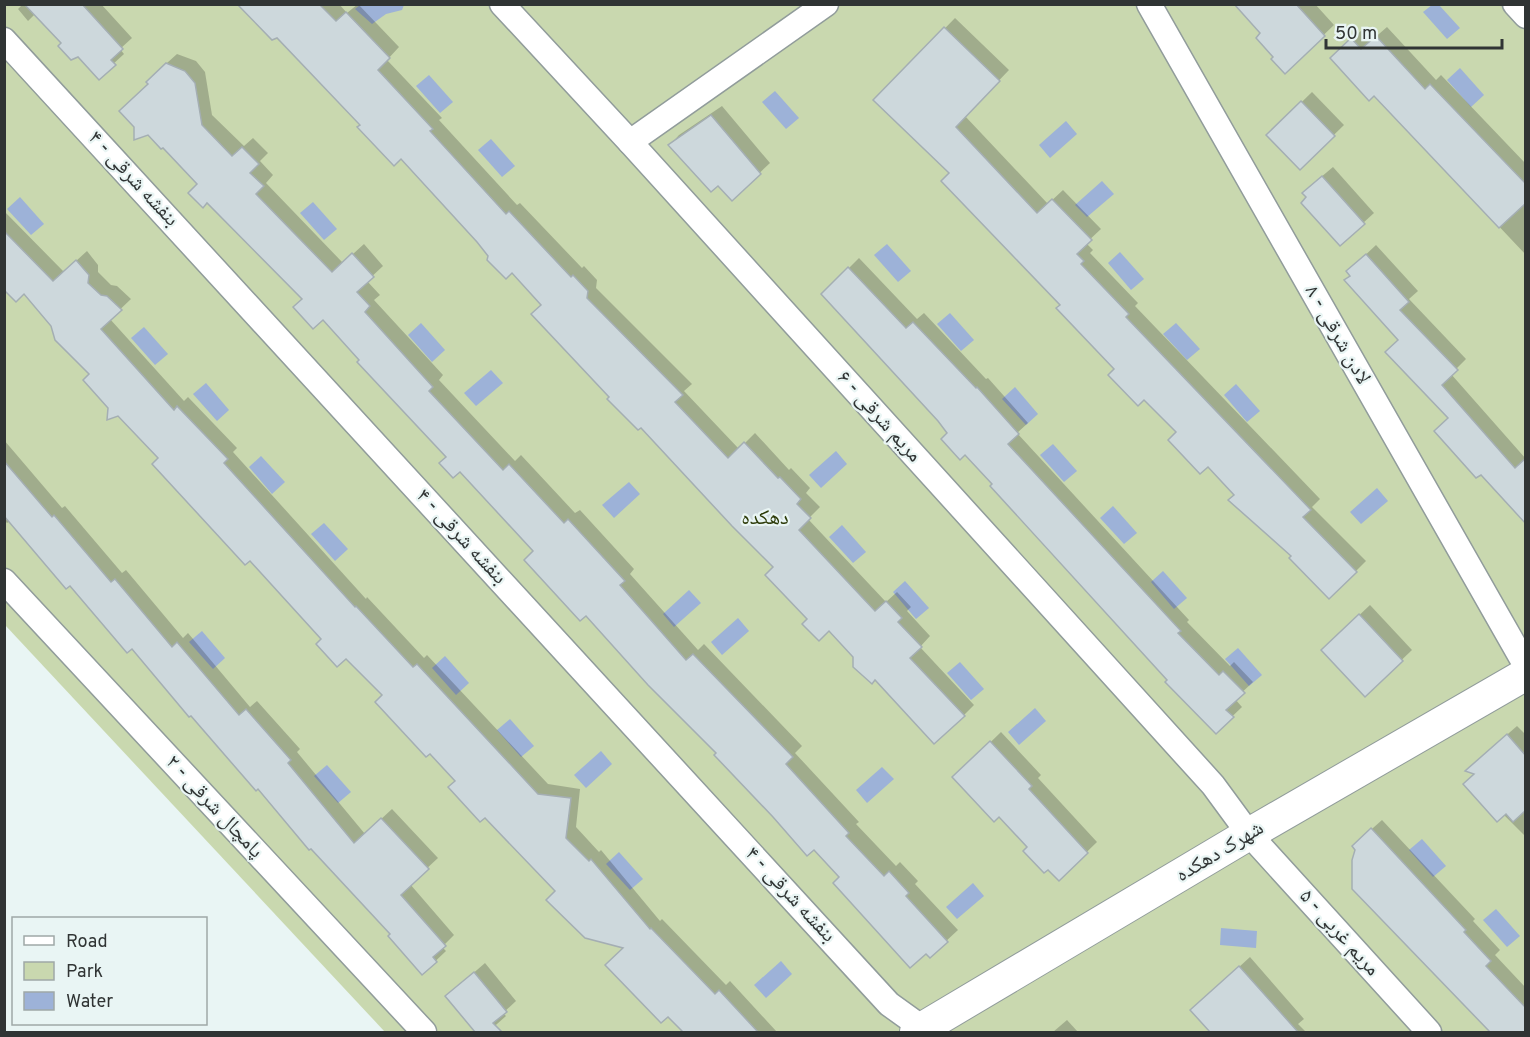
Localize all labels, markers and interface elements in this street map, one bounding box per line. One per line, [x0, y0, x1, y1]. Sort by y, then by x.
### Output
scale bar [1326, 12, 1502, 50]
text: 50 m [1335, 23, 1377, 46]
street label: بنفشه شرقی - ۴ [82, 125, 184, 233]
street label: لادن شرقی - ۸ [1298, 281, 1376, 389]
street label: مریم شرقی - ۶ [831, 365, 927, 469]
street label: بنفشه شرقی - ۴ [410, 483, 512, 591]
park label: دهکده [741, 505, 789, 532]
street label: پامچال شرقی - ۲ [159, 750, 269, 864]
street label: شهرک دهکده [1171, 815, 1269, 889]
street label: بنفشه شرقی - ۴ [739, 841, 841, 949]
street label: مریم غربی - ۵ [1293, 884, 1385, 982]
legend [12, 917, 207, 1025]
text: Road [66, 931, 108, 954]
text: Park [66, 961, 103, 984]
text: Water [66, 991, 113, 1014]

